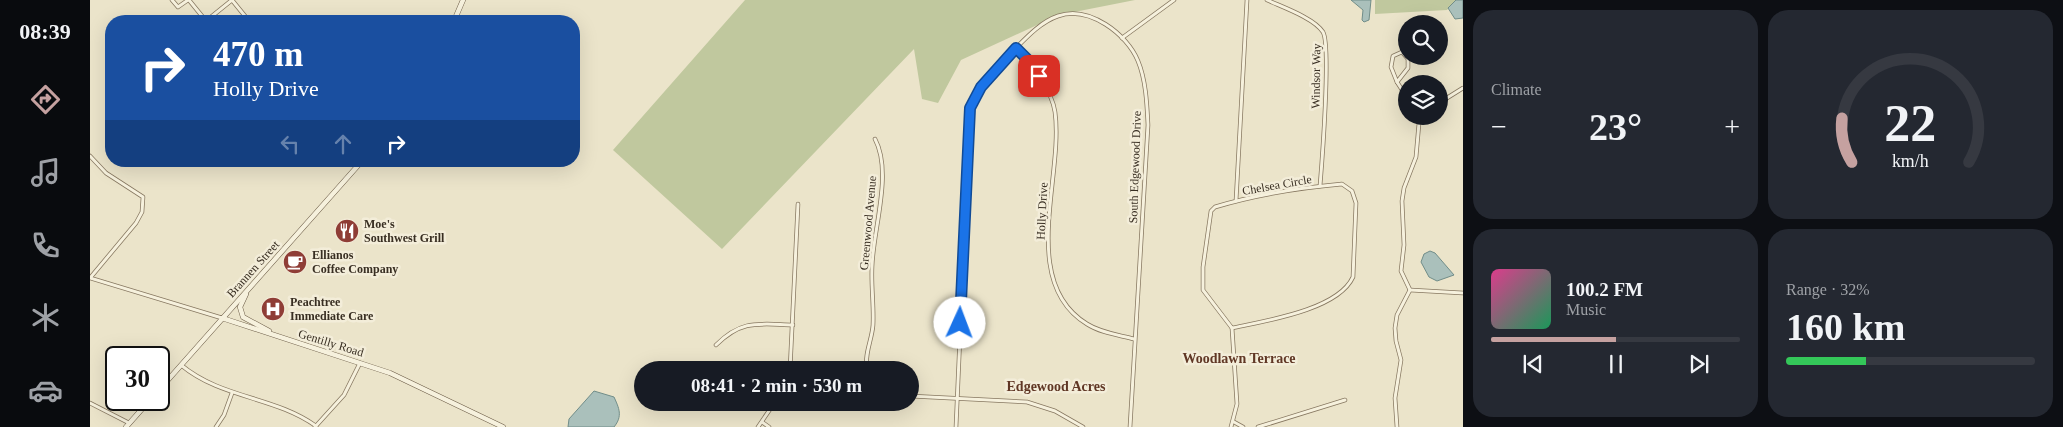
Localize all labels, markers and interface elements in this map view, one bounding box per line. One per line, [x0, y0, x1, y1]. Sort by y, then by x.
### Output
map controls [1398, 15, 1448, 125]
button: search [1398, 15, 1448, 65]
text: 08:39 [19, 19, 71, 44]
icon: right [130, 35, 195, 100]
text: 470 m [213, 35, 303, 74]
street label: Windsor Way [1308, 43, 1324, 109]
pin [1018, 55, 1060, 97]
icon: arrive [1025, 62, 1053, 90]
button: layers [1398, 75, 1448, 125]
text: Holly Drive [213, 76, 319, 101]
text: Climate [1491, 81, 1542, 98]
icon: directions [28, 82, 63, 117]
text: 22 [1885, 95, 1937, 152]
text: 23° [1589, 106, 1642, 148]
street label: South Edgewood Drive [1126, 110, 1144, 224]
text: − [1491, 111, 1507, 142]
text: + [1724, 111, 1740, 142]
icon: left [276, 130, 304, 158]
icon: ahead [329, 130, 357, 158]
icon: right [382, 130, 410, 158]
text: km/h [1892, 151, 1929, 171]
icon: music [28, 155, 63, 190]
street label: Chelsea Circle [1241, 172, 1313, 198]
street label: Greenwood Avenue [857, 175, 879, 271]
street label: Holly Drive [1034, 182, 1050, 240]
place label: Moe's Southwest Grill [364, 217, 445, 245]
restaurant icon: Moe's Southwest Grill [334, 218, 360, 244]
icon: phone [28, 228, 63, 263]
street label: Brannen Street [224, 237, 283, 300]
place label: Ellianos Coffee Company [312, 248, 398, 276]
cafe icon: Ellianos Coffee Company [282, 249, 308, 275]
text: 100.2 FM [1566, 279, 1643, 300]
text: Range · 32% [1786, 281, 1870, 298]
place label: Peachtree Immediate Care [290, 295, 374, 323]
hospital icon: Peachtree Immediate Care [260, 296, 286, 322]
position arrow [933, 296, 985, 348]
icon: climate [28, 300, 63, 335]
text: Music [1566, 301, 1606, 318]
text: 160 km [1786, 306, 1905, 348]
street label: Gentilly Road [297, 326, 365, 360]
speed limit sign: 30 [105, 346, 170, 411]
icon: previous [1519, 350, 1547, 378]
icon: pause [1602, 350, 1630, 378]
icon: next [1685, 350, 1713, 378]
district label: Woodlawn Terrace [1182, 351, 1296, 366]
icon: car [28, 373, 63, 408]
text: 08:41 · 2 min · 530 m [691, 375, 862, 396]
district label: Edgewood Acres [1007, 379, 1106, 394]

